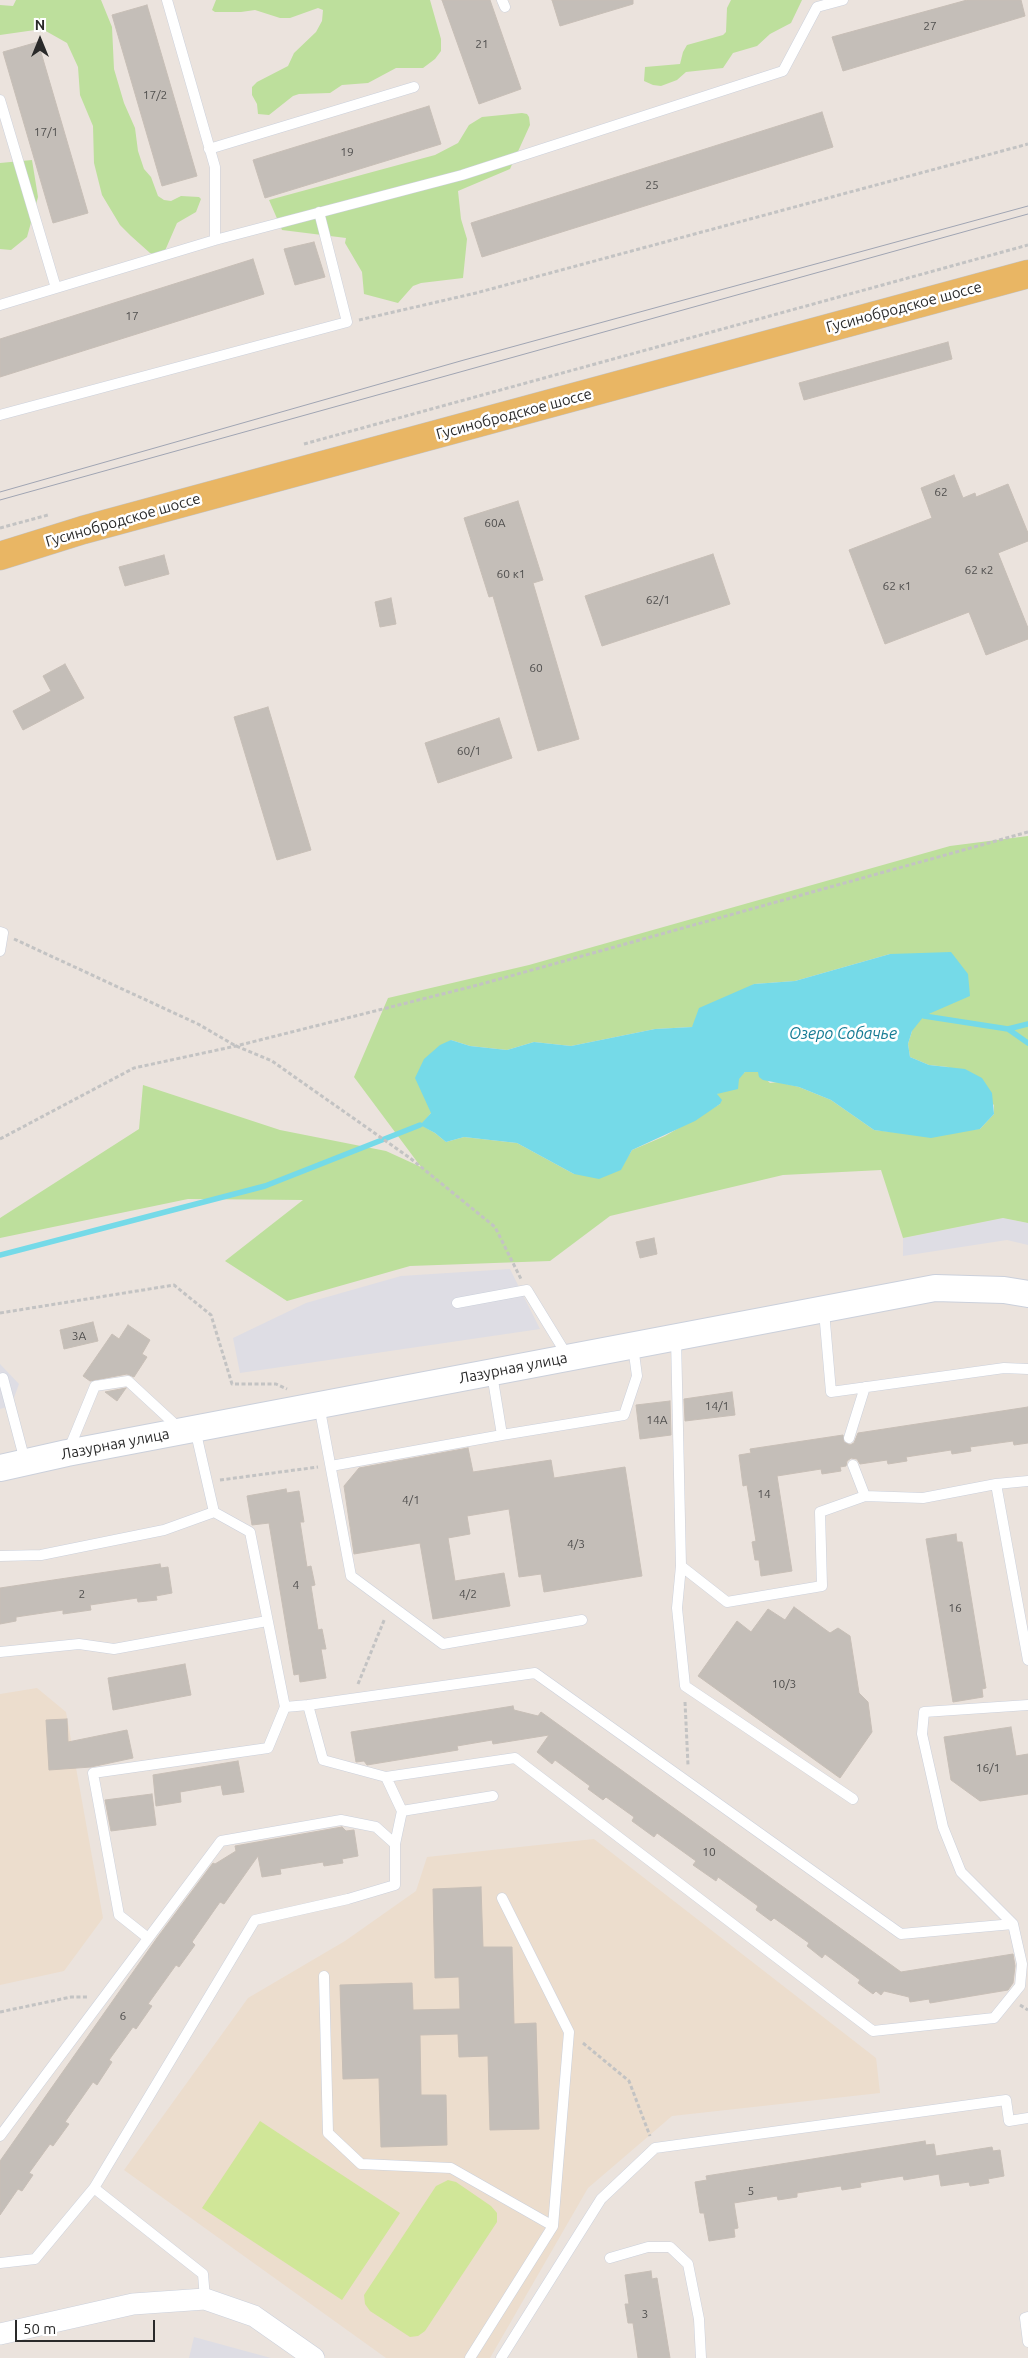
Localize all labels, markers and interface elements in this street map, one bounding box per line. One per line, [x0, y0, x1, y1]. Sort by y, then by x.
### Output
north arrow [15, 15, 65, 65]
text: N [35, 17, 45, 33]
house number: 27 [923, 19, 937, 33]
house number: 21 [475, 37, 489, 51]
house number: 17/2 [143, 88, 167, 102]
house number: 17/1 [34, 125, 58, 139]
house number: 19 [340, 145, 354, 159]
house number: 25 [645, 178, 659, 192]
street label: Гусинобродское шоссе [824, 278, 984, 336]
house number: 17 [125, 309, 139, 323]
street label: Гусинобродское шоссе [434, 385, 594, 443]
house number: 62 [934, 485, 948, 499]
street label: Гусинобродское шоссе [43, 489, 203, 551]
house number: 60А [484, 516, 506, 530]
house number: 62 к2 [964, 563, 994, 577]
house number: 60 к1 [496, 567, 526, 581]
house number: 62 к1 [882, 579, 912, 593]
house number: 62/1 [646, 593, 670, 607]
house number: 60 [529, 661, 543, 675]
house number: 60/1 [457, 744, 481, 758]
water label: Озеро Собачье [789, 1024, 897, 1044]
house number: 3А [72, 1329, 86, 1343]
street label: Лазурная улица [457, 1349, 569, 1387]
house number: 14/1 [705, 1399, 729, 1413]
house number: 14А [646, 1413, 668, 1427]
street label: Лазурная улица [59, 1425, 171, 1463]
house number: 14 [757, 1487, 771, 1501]
house number: 4/1 [402, 1493, 420, 1507]
house number: 4/3 [567, 1537, 585, 1551]
house number: 4 [293, 1578, 299, 1592]
house number: 2 [79, 1587, 85, 1601]
house number: 4/2 [459, 1587, 477, 1601]
house number: 16 [948, 1601, 962, 1615]
house number: 10/3 [772, 1677, 796, 1691]
house number: 16/1 [976, 1761, 1000, 1775]
house number: 10 [702, 1845, 716, 1859]
house number: 6 [120, 2009, 126, 2023]
house number: 5 [748, 2184, 754, 2198]
house number: 3 [642, 2307, 648, 2321]
scale bar [18, 2310, 158, 2342]
text: 50 m [23, 2320, 56, 2337]

